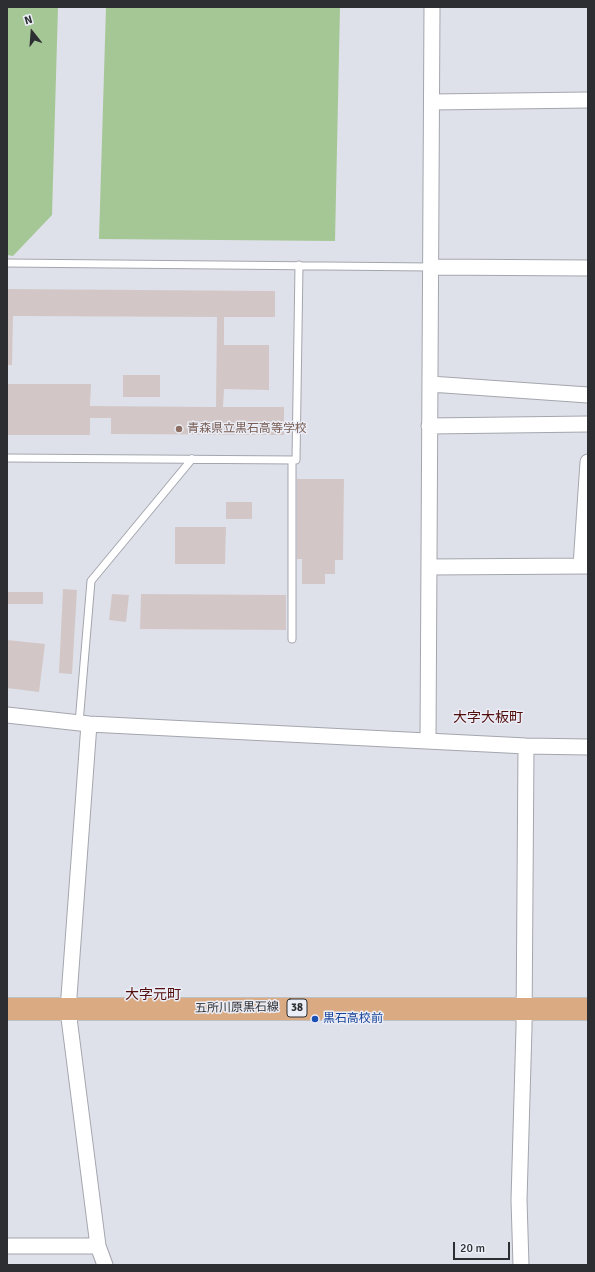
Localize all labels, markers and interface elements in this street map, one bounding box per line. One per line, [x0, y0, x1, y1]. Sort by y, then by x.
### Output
north arrow [12, 12, 52, 52]
text: N [23, 13, 34, 27]
place label: 青森県立黒石高等学校 [187, 422, 307, 436]
marker: 青森県立黒石高等学校 [174, 424, 184, 434]
district label: 大字大板町 [453, 710, 523, 726]
district label: 大字元町 [125, 987, 181, 1003]
road number: 38 [287, 999, 307, 1017]
street label: 五所川原黒石線 [195, 1000, 279, 1016]
place label: 黒石高校前 [323, 1012, 383, 1026]
marker: 黒石高校前 [310, 1014, 320, 1024]
scale bar [455, 1234, 512, 1260]
text: 20 m [460, 1241, 485, 1256]

